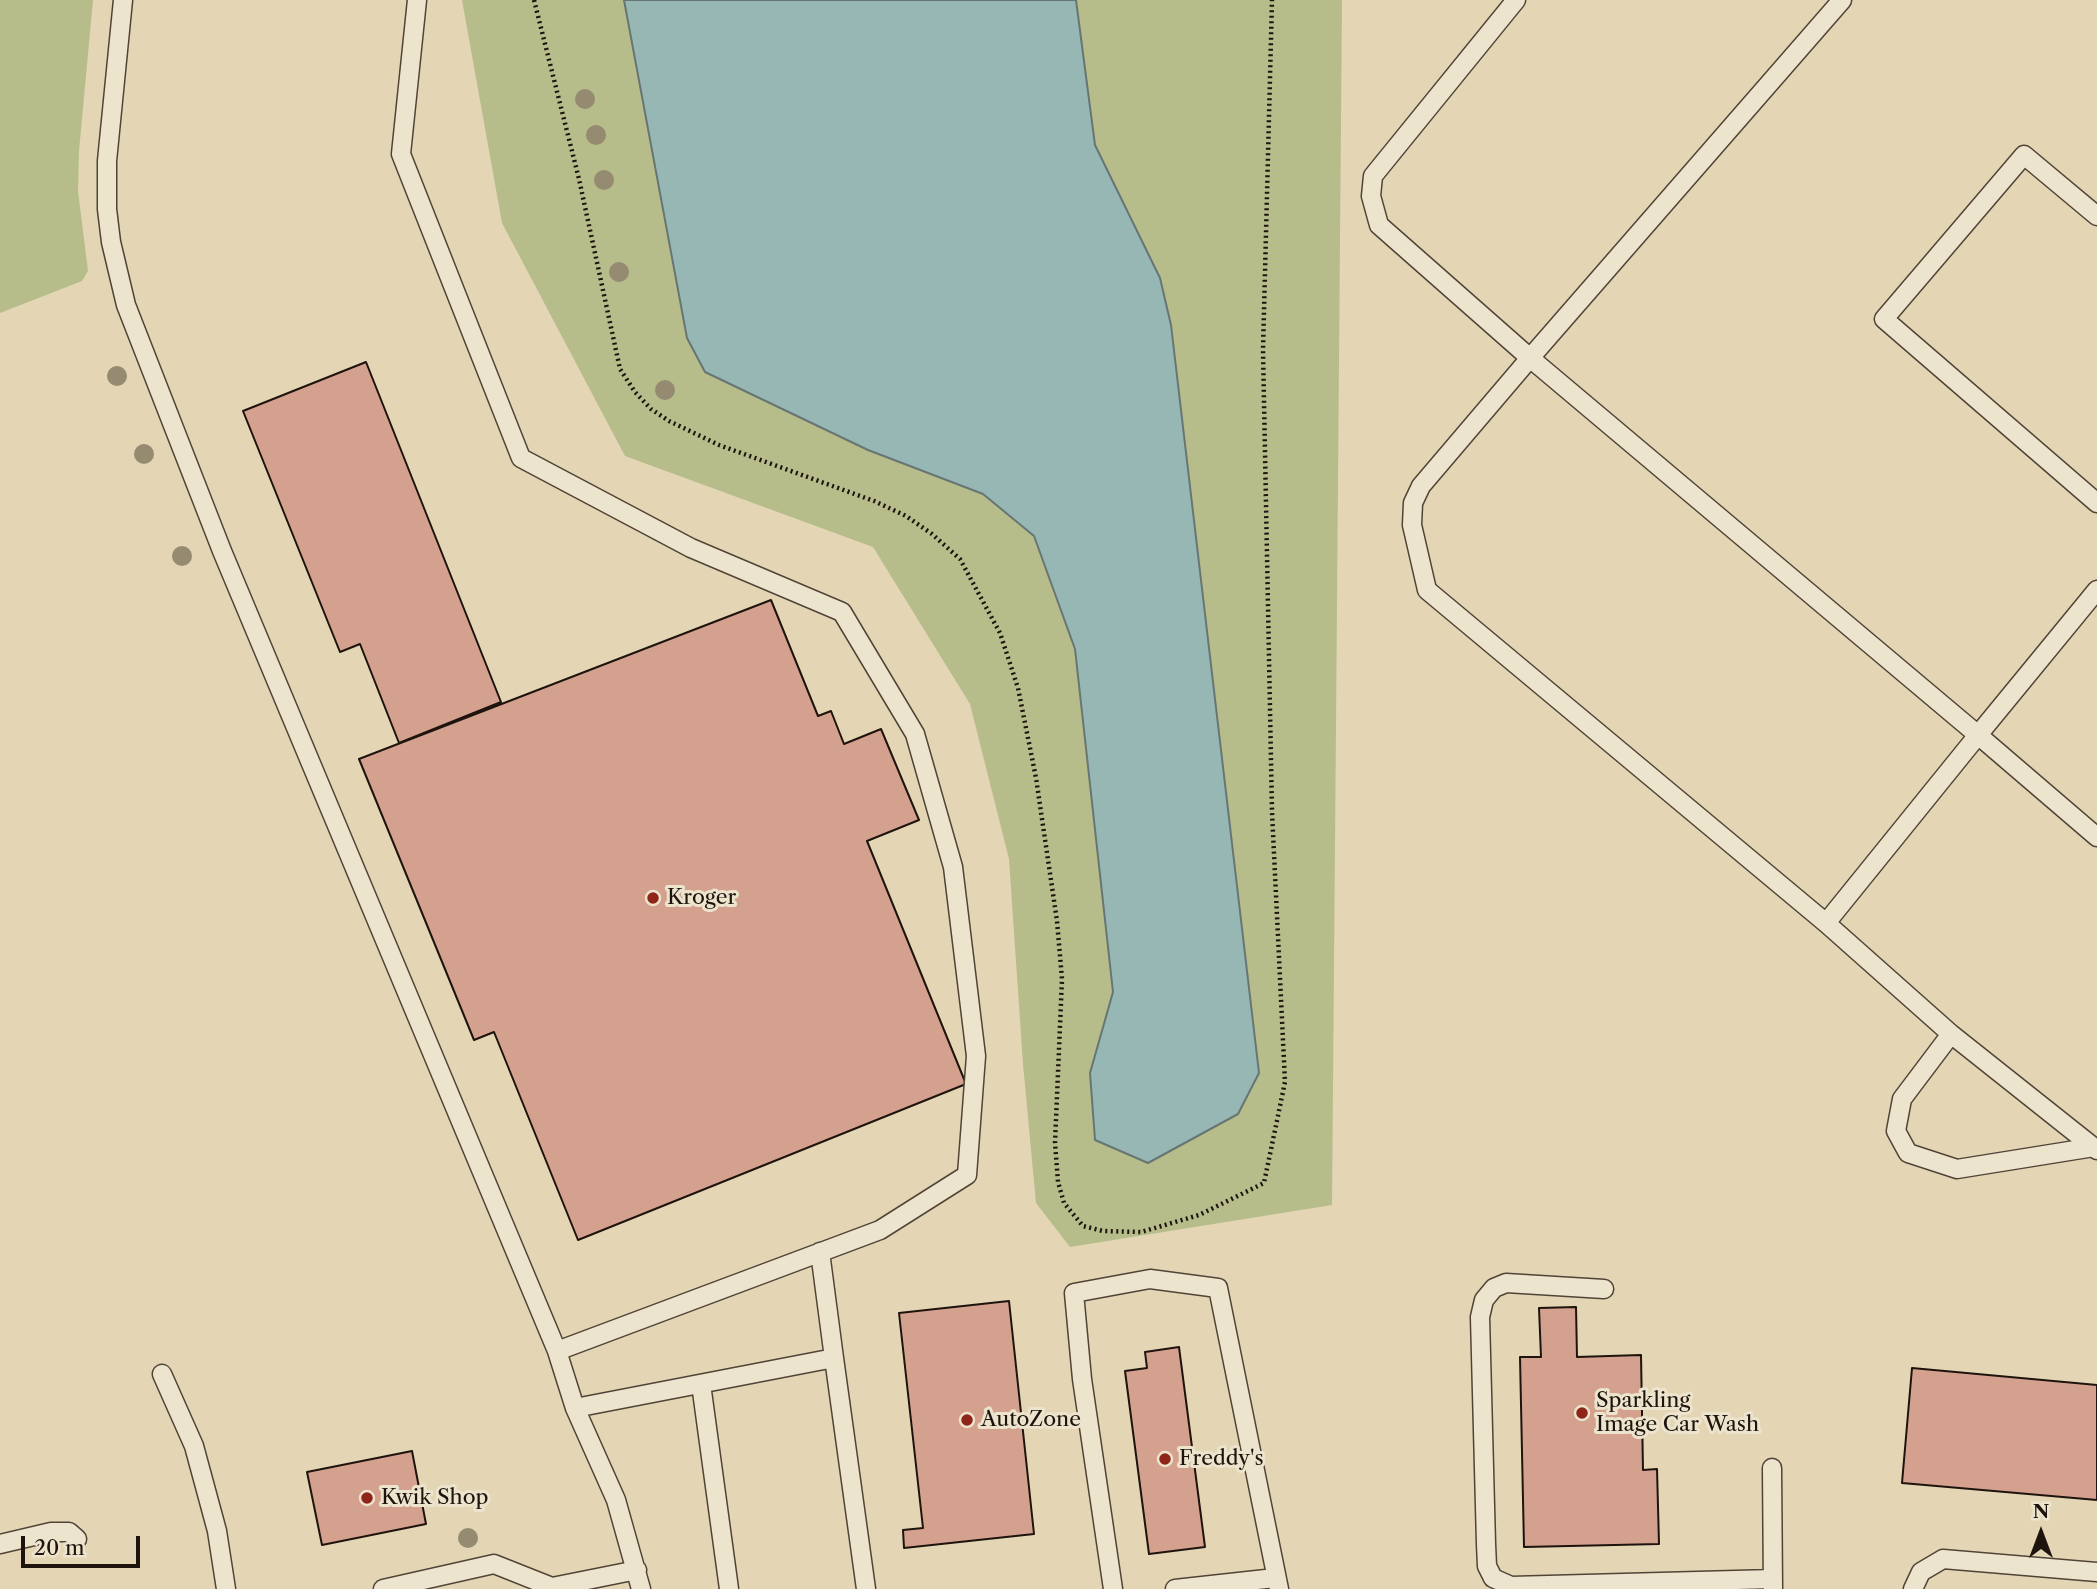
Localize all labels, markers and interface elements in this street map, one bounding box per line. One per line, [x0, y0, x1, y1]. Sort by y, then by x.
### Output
place label: Kroger [667, 885, 736, 911]
marker: Kroger [645, 890, 661, 906]
place label: Sparkling Image Car Wash [1596, 1388, 1759, 1438]
marker: Sparkling Image Car Wash [1574, 1405, 1590, 1421]
place label: AutoZone [981, 1407, 1081, 1433]
marker: AutoZone [959, 1412, 975, 1428]
place label: Freddy's [1179, 1446, 1264, 1472]
marker: Freddy's [1157, 1451, 1173, 1467]
place label: Kwik Shop [381, 1485, 488, 1511]
marker: Kwik Shop [359, 1490, 375, 1506]
north arrow [2006, 1498, 2076, 1568]
text: N [2033, 1500, 2049, 1523]
scale bar [24, 1522, 144, 1566]
text: 20 m [34, 1535, 85, 1560]

